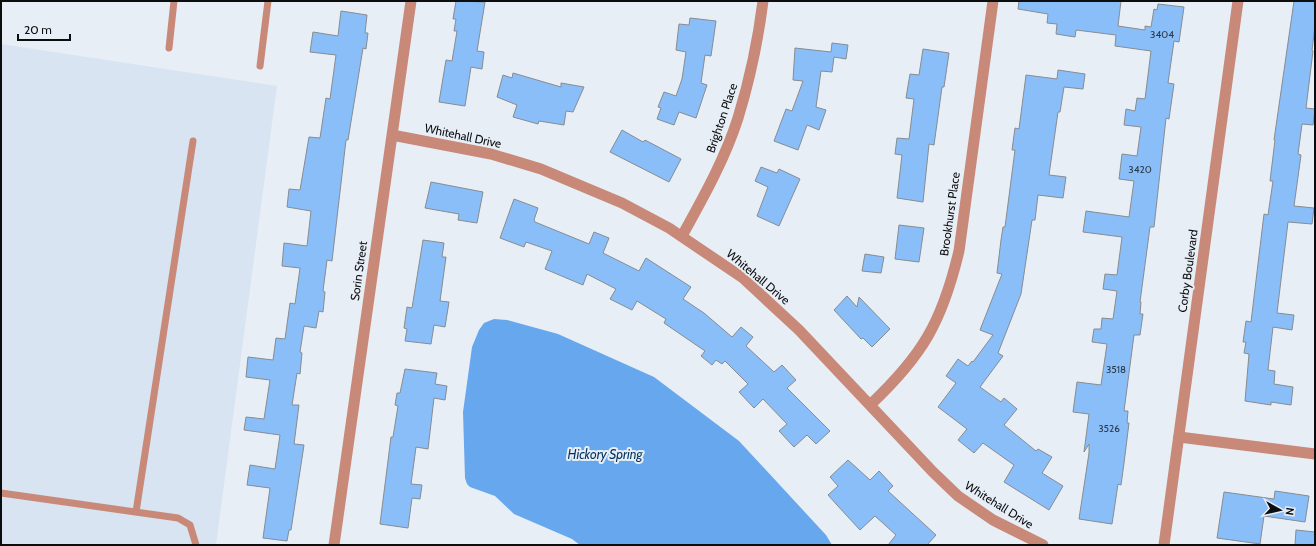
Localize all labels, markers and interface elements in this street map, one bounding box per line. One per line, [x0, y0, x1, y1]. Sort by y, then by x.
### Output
scale bar [18, 16, 70, 42]
text: 20 m [24, 22, 52, 37]
house number: 3404 [1150, 28, 1174, 41]
street label: Brighton Place [703, 81, 740, 155]
street label: Whitehall Drive [423, 120, 503, 151]
house number: 3420 [1128, 163, 1152, 176]
street label: Brookhurst Place [936, 171, 963, 257]
street label: Corby Boulevard [1174, 228, 1201, 313]
street label: Sorin Street [347, 240, 370, 302]
street label: Whitehall Drive [724, 246, 793, 307]
house number: 3518 [1106, 363, 1126, 376]
house number: 3526 [1098, 422, 1120, 435]
water label: Hickory Spring [568, 446, 643, 462]
street label: Whitehall Drive [962, 478, 1036, 532]
north arrow [1260, 490, 1300, 530]
text: N [1282, 507, 1297, 516]

